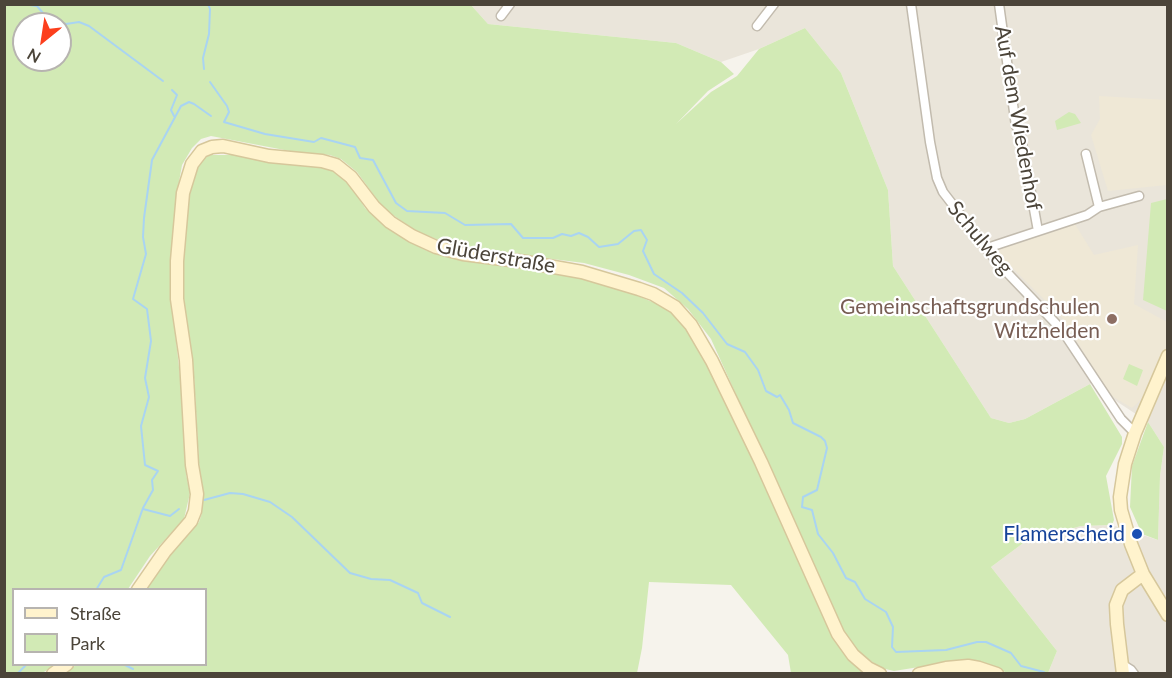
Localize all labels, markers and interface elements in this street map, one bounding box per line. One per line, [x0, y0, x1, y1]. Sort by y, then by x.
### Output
north arrow [12, 12, 72, 72]
street label: Auf dem Wiedenhof [989, 24, 1047, 212]
text: N [24, 45, 44, 68]
street label: Schulweg [942, 196, 1018, 280]
street label: Glüderstraße [435, 233, 557, 279]
place label: Gemeinschaftsgrundschulen Witzhelden [840, 294, 1100, 344]
marker: Gemeinschaftsgrundschulen Witzhelden [1105, 312, 1119, 326]
place label: Flamerscheid [1003, 521, 1125, 547]
marker: Flamerscheid [1130, 527, 1144, 541]
legend [12, 588, 207, 666]
text: Straße [70, 602, 121, 624]
text: Park [70, 632, 105, 654]

